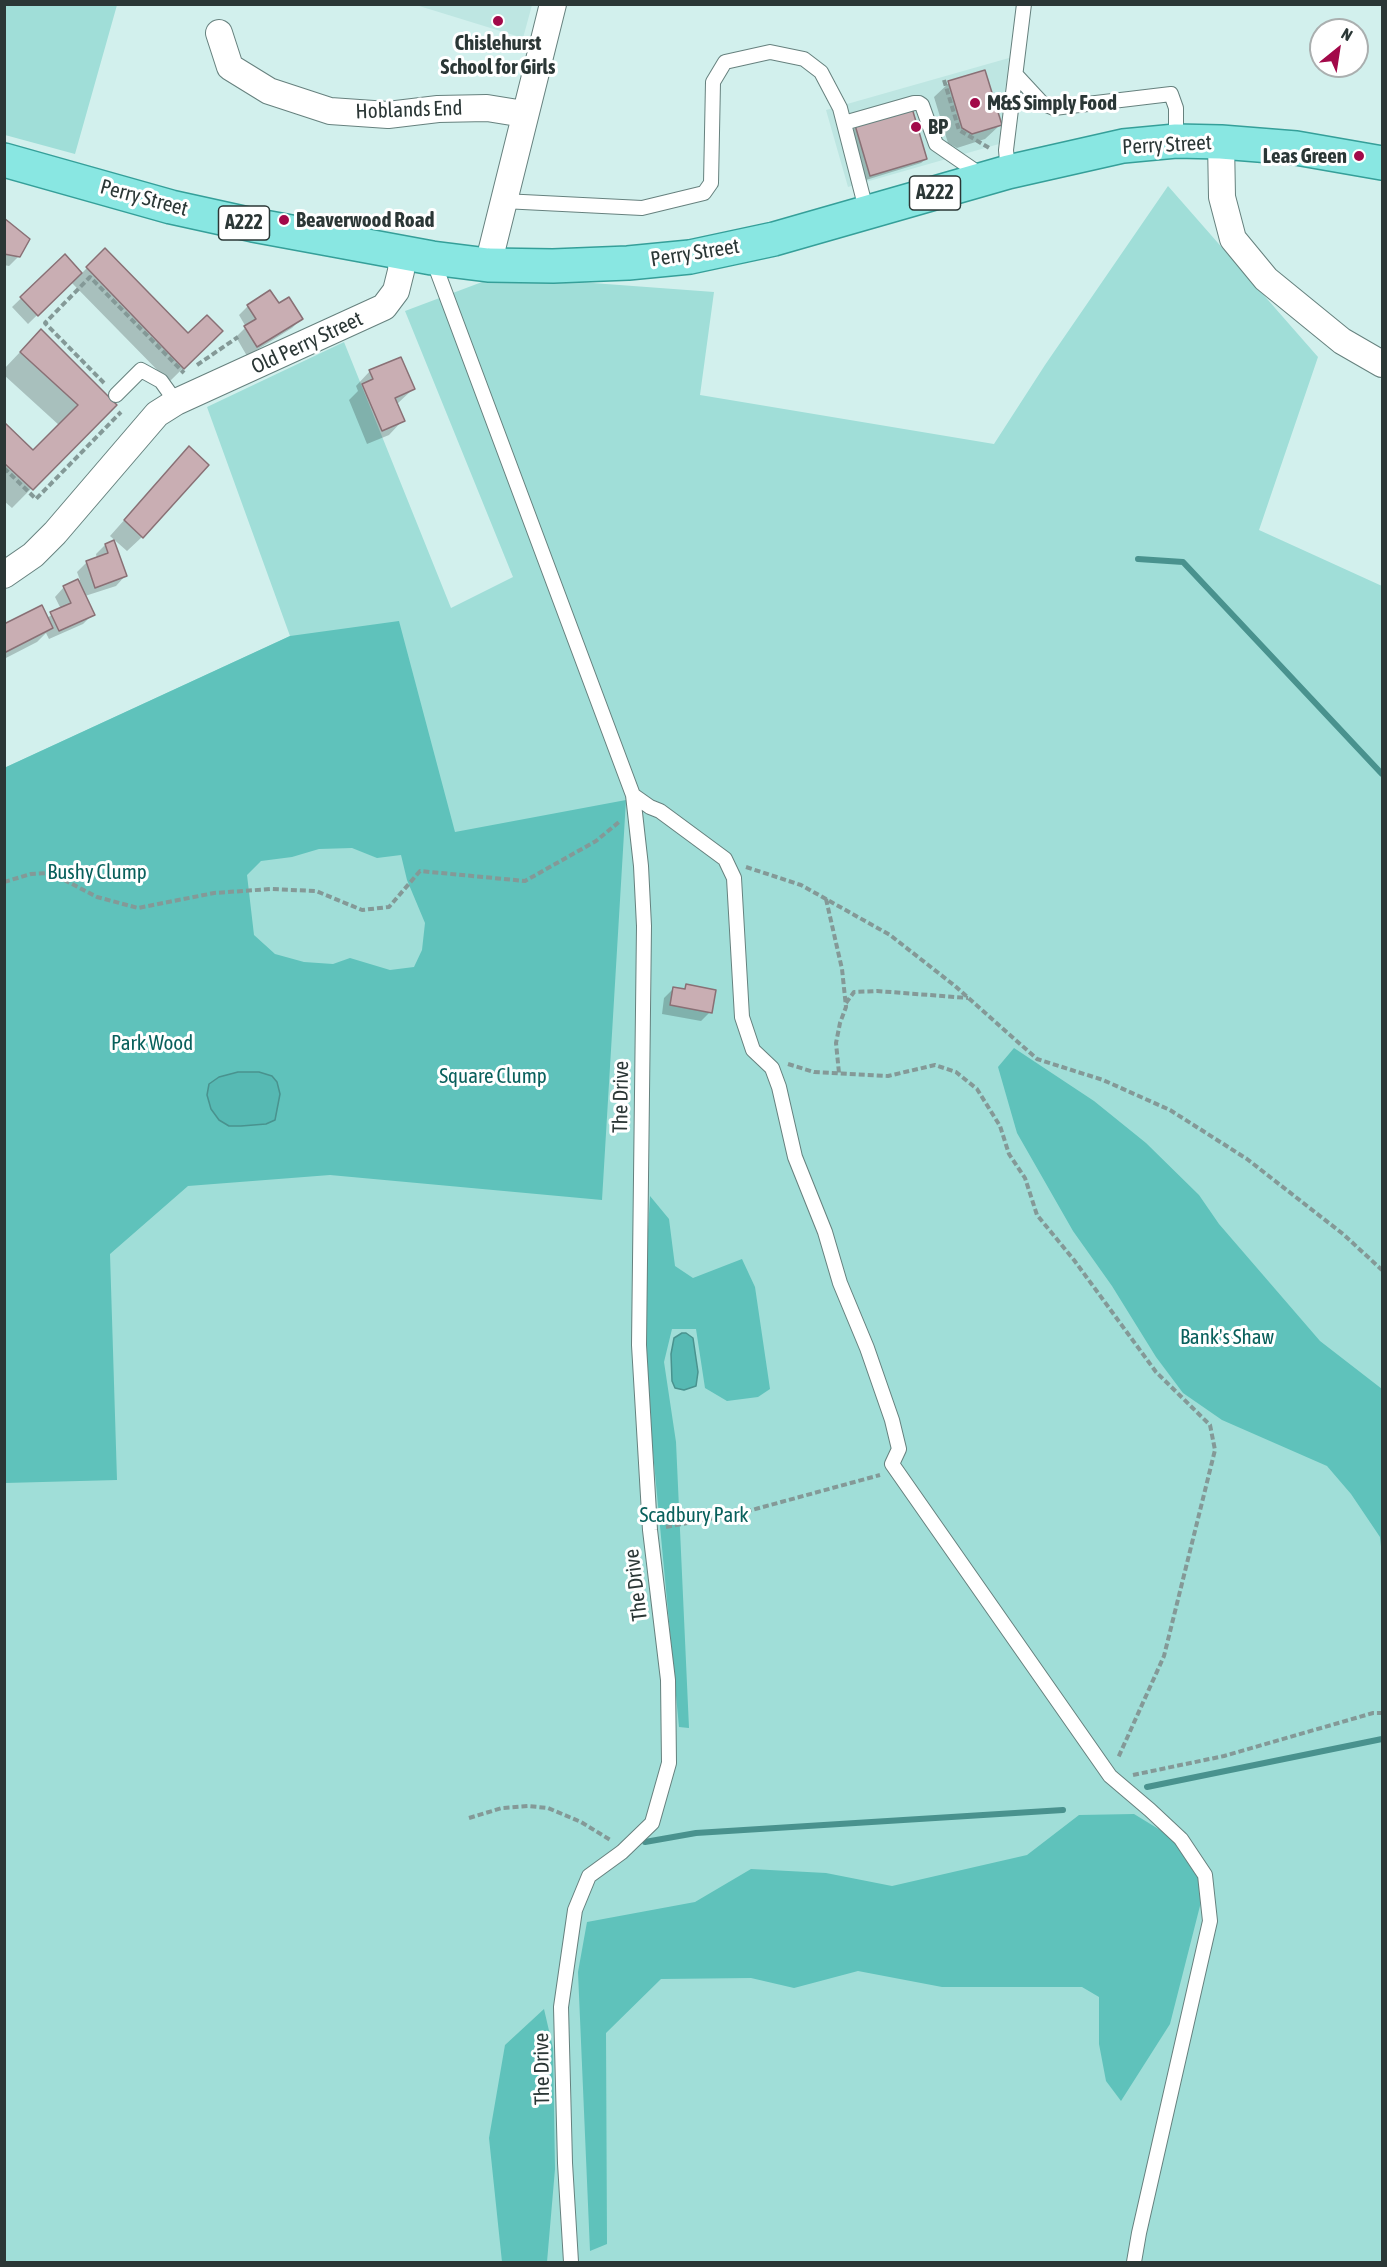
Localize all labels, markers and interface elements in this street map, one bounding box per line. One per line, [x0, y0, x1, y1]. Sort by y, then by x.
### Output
marker: Chislehurst School for Girls [491, 14, 505, 28]
north arrow [1309, 18, 1369, 78]
text: N [1338, 24, 1356, 44]
place label: Chislehurst School for Girls [441, 30, 555, 80]
place label: M&S Simply Food [987, 90, 1117, 116]
street label: Hoblands End [355, 96, 463, 124]
marker: M&S Simply Food [968, 96, 982, 110]
place label: BP [928, 114, 948, 140]
marker: BP [909, 120, 923, 134]
street label: Perry Street [1122, 130, 1212, 160]
place label: Leas Green [1263, 143, 1347, 169]
marker: Leas Green [1352, 149, 1366, 163]
street label: Perry Street [97, 174, 191, 222]
road number: A222 [910, 176, 960, 210]
road number: A222 [218, 206, 270, 240]
place label: Beaverwood Road [296, 207, 434, 233]
marker: Beaverwood Road [277, 213, 291, 227]
street label: Perry Street [649, 234, 741, 272]
street label: Old Perry Street [247, 306, 367, 380]
park label: Bushy Clump [47, 859, 147, 885]
park label: Park Wood [111, 1030, 193, 1056]
street label: The Drive [608, 1061, 634, 1133]
park label: Square Clump [439, 1063, 547, 1089]
park label: Bank's Shaw [1180, 1324, 1274, 1350]
park label: Scadbury Park [639, 1502, 749, 1528]
street label: The Drive [619, 1548, 653, 1622]
street label: The Drive [529, 2033, 555, 2105]

